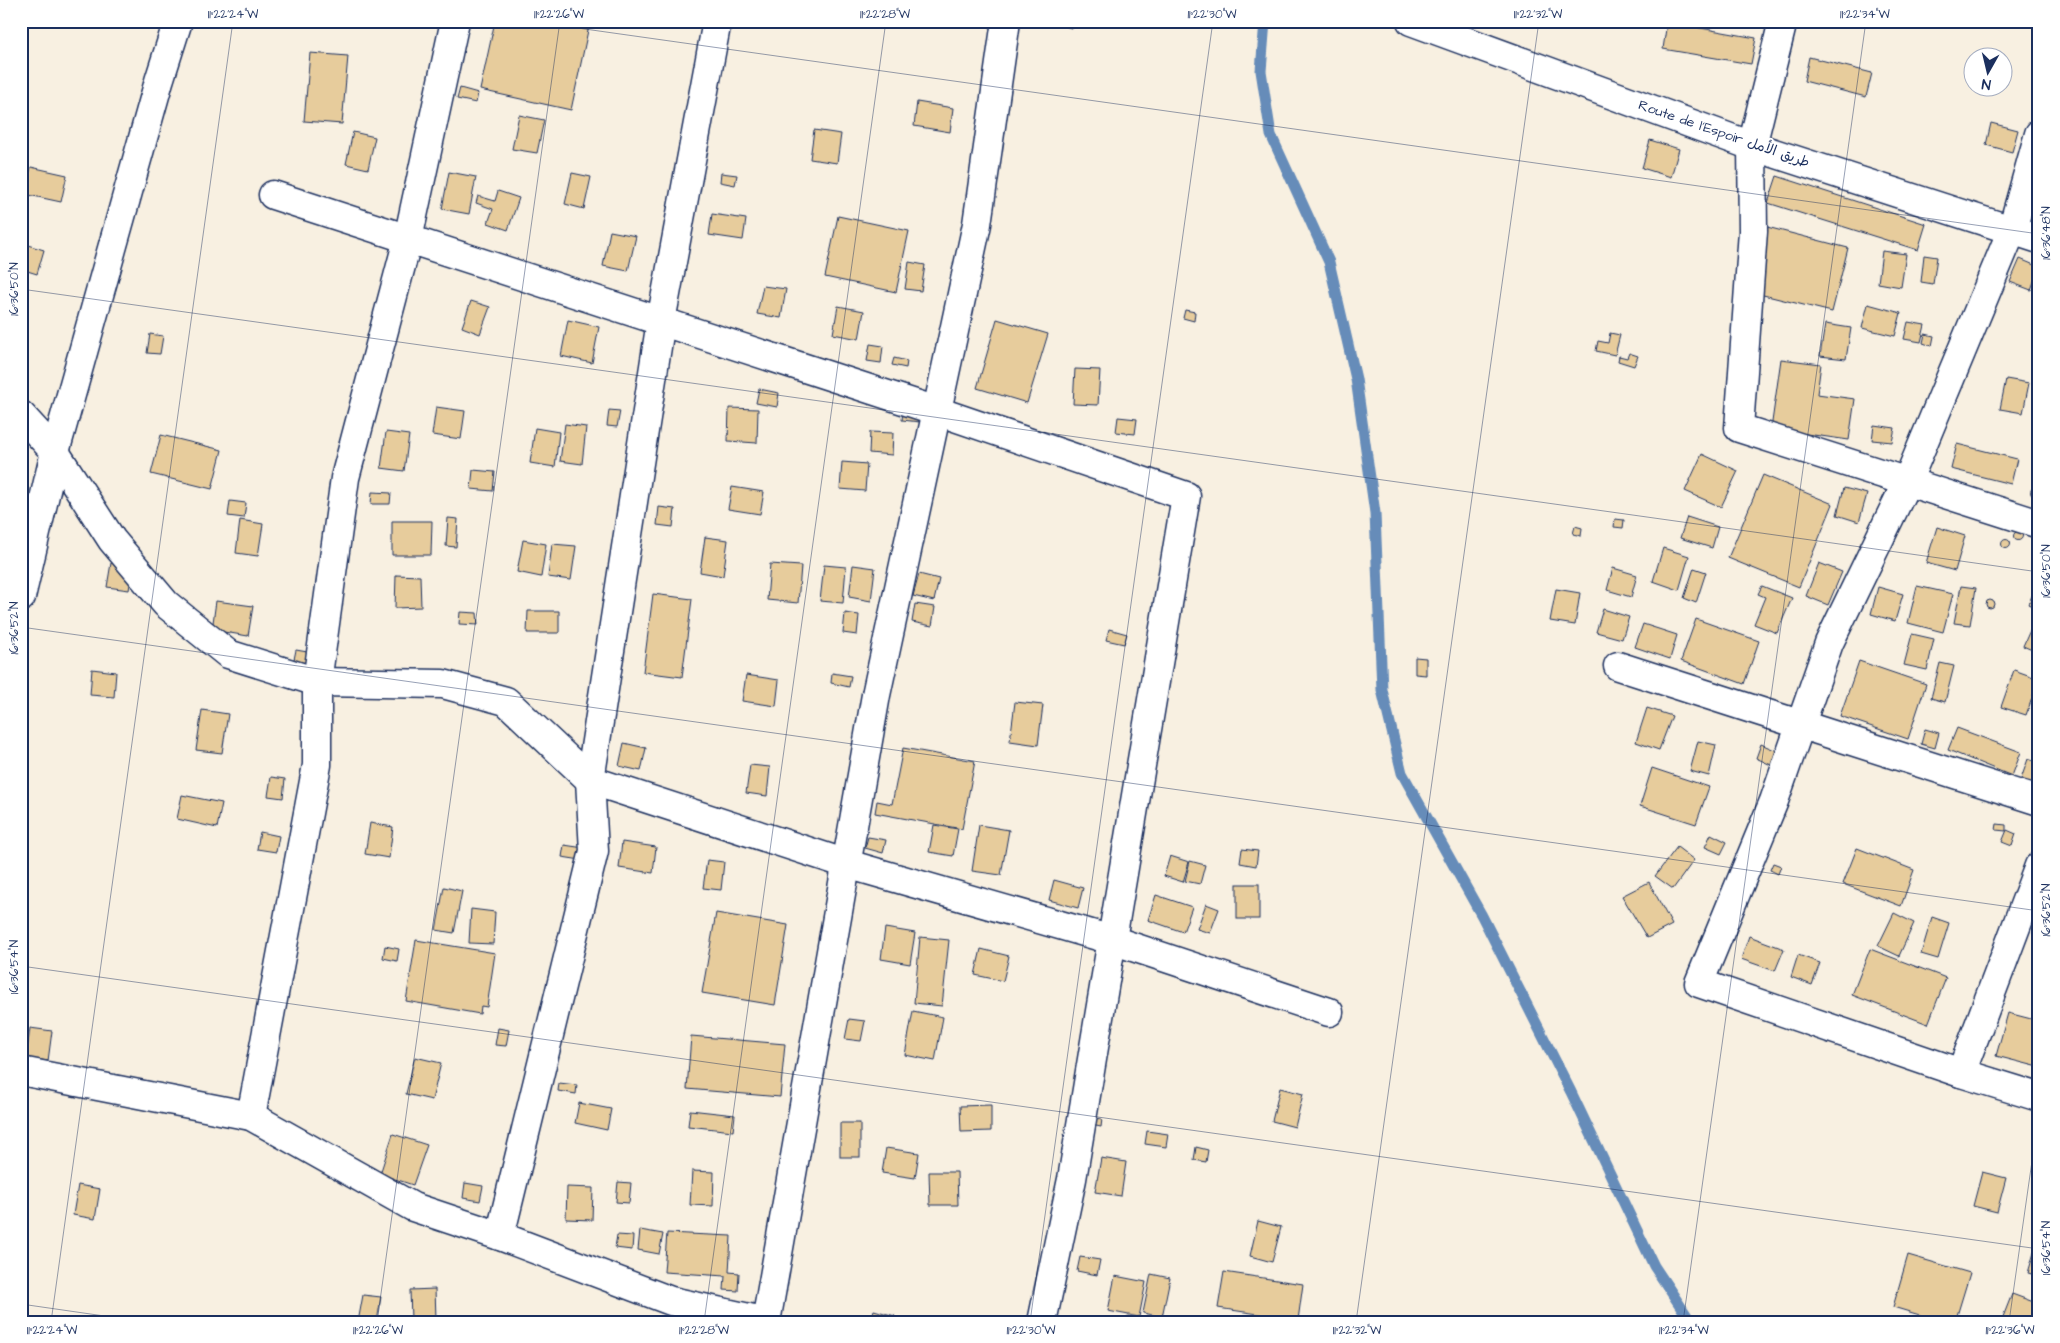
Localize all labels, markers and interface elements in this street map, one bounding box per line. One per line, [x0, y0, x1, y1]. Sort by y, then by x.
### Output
text: 11°22'24"W [208, 6, 259, 23]
text: 11°22'26"W [534, 6, 585, 23]
text: 11°22'28"W [860, 6, 911, 23]
text: 11°22'30"W [1187, 6, 1237, 23]
text: 11°22'32"W [1514, 6, 1563, 23]
text: 11°22'34"W [1840, 6, 1891, 23]
north arrow [1962, 48, 2012, 98]
text: N [1980, 73, 1992, 94]
street label: Route de l’Espoir طريق الأمل [1636, 95, 1812, 173]
text: 16°36'48"N [2038, 206, 2055, 260]
text: 16°36'50"N [6, 262, 23, 316]
text: 16°36'50"N [2038, 544, 2055, 598]
text: 16°36'52"N [6, 601, 23, 655]
text: 16°36'52"N [2038, 883, 2055, 937]
text: 16°36'54"N [6, 939, 23, 994]
text: 16°36'54"N [2038, 1220, 2055, 1275]
text: 11°22'24"W [27, 1322, 78, 1339]
text: 11°22'26"W [353, 1322, 404, 1339]
text: 11°22'28"W [679, 1322, 730, 1339]
text: 11°22'30"W [1006, 1322, 1056, 1339]
text: 11°22'32"W [1333, 1322, 1382, 1339]
text: 11°22'34"W [1659, 1322, 1710, 1339]
text: 11°22'36"W [1985, 1322, 2035, 1339]

